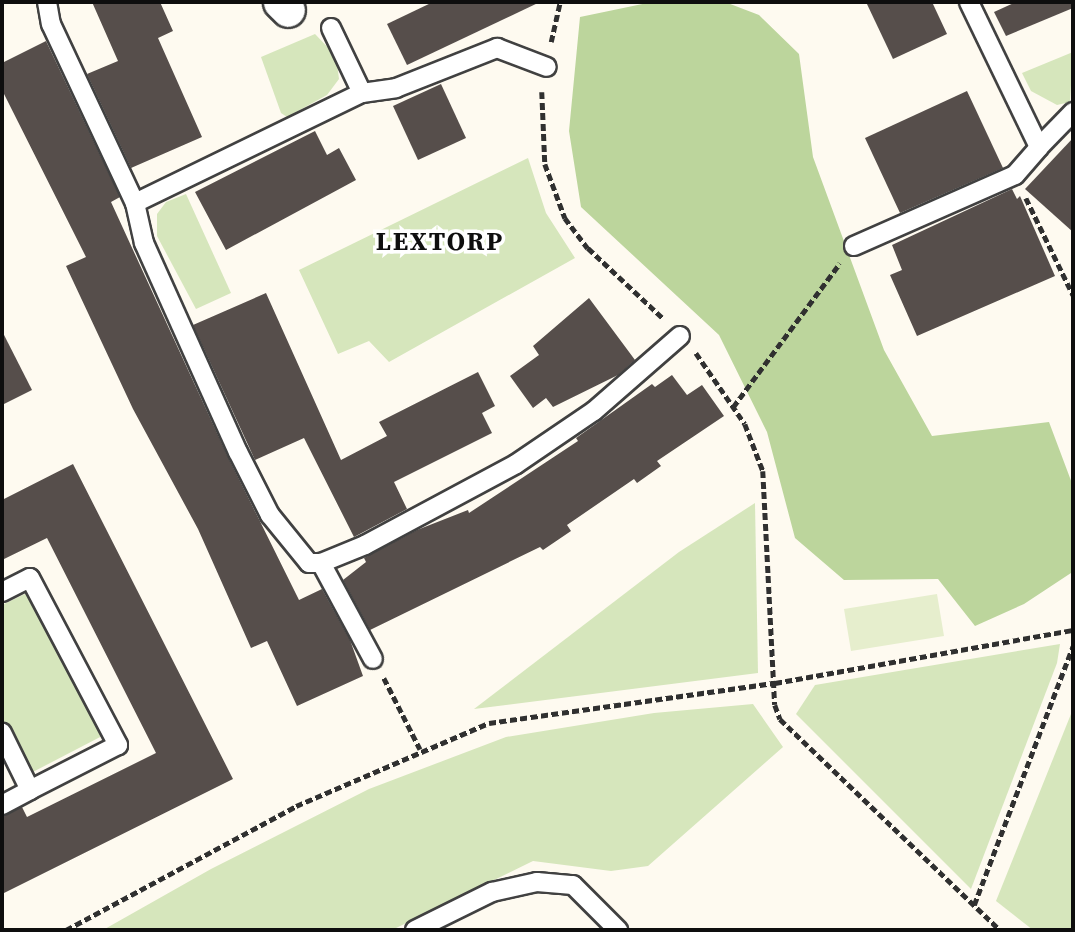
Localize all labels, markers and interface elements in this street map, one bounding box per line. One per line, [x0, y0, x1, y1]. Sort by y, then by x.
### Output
district label: LEXTORP [377, 226, 503, 258]

